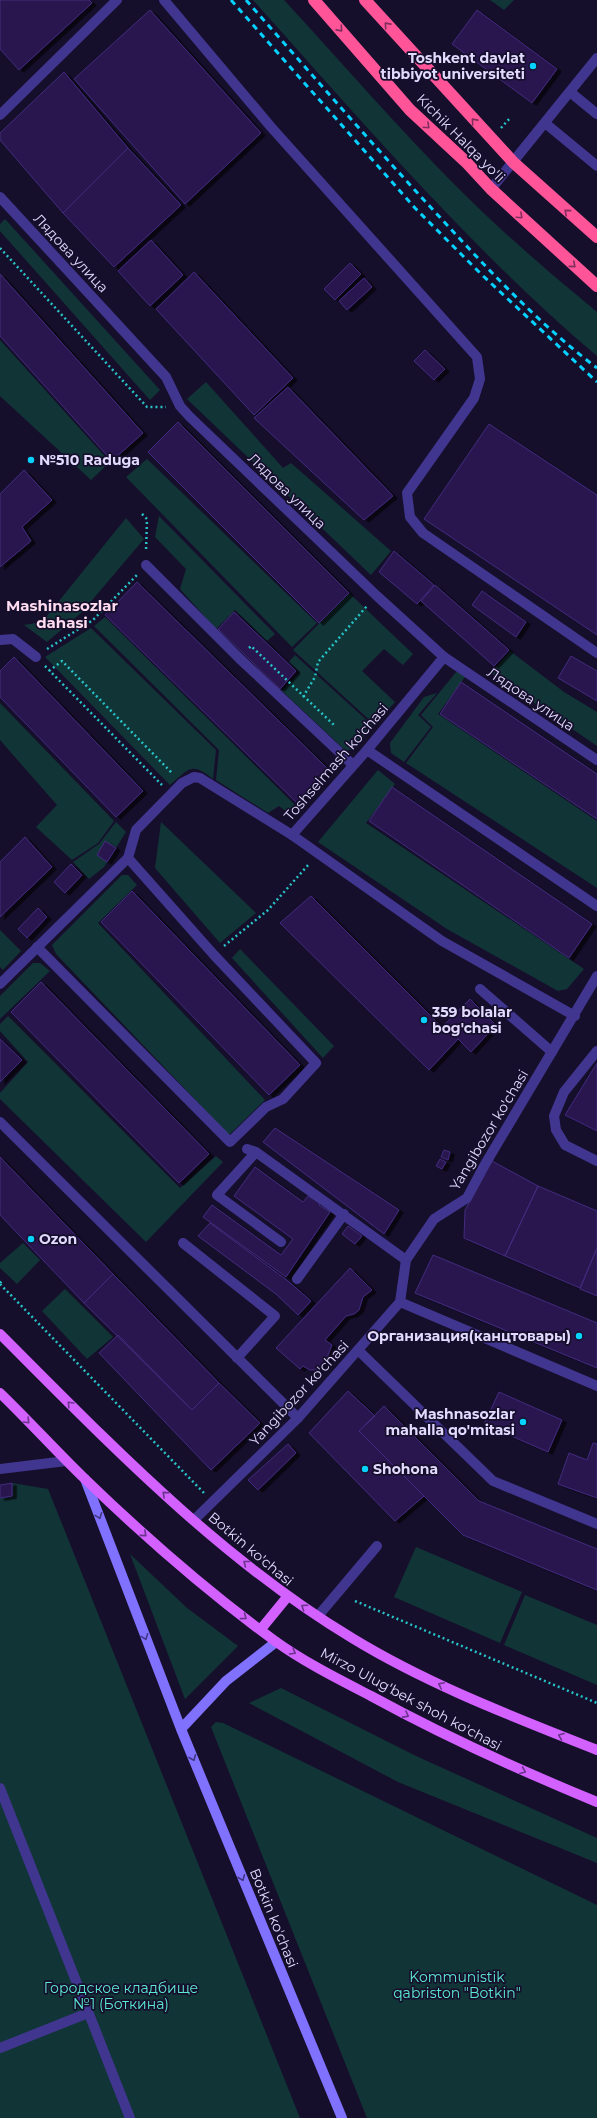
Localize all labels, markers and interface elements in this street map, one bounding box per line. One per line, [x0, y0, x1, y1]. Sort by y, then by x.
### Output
one-way arrow [384, 22, 392, 30]
one-way arrow [336, 24, 343, 32]
place label: Toshkent davlat tibbiyot universiteti [381, 49, 525, 83]
marker: Toshkent davlat tibbiyot universiteti [528, 61, 538, 71]
street label: Kichik Halqa yo'li [413, 90, 509, 186]
one-way arrow [472, 119, 479, 126]
one-way arrow [422, 121, 430, 129]
street label: Лядова улица [30, 210, 112, 296]
one-way arrow [565, 210, 572, 217]
one-way arrow [515, 212, 523, 219]
one-way arrow [568, 261, 575, 268]
street label: Лядова улица [244, 449, 330, 533]
place label: №510 Raduga [39, 451, 140, 469]
marker: №510 Raduga [26, 455, 36, 465]
district label: Mashinasozlar dahasi [6, 596, 119, 632]
street label: Лядова улица [484, 663, 578, 735]
street label: Toshselmash ko'chasi [280, 700, 392, 824]
place label: 359 bolalar bog'chasi [431, 1003, 512, 1037]
marker: 359 bolalar bog'chasi [419, 1015, 429, 1025]
street label: Yangibozor ko'chasi [446, 1066, 532, 1194]
place label: Ozon [39, 1230, 77, 1248]
marker: Ozon [26, 1234, 36, 1244]
place label: Организация(канцтовары) [367, 1327, 571, 1345]
marker: Организация(канцтовары) [574, 1331, 584, 1341]
street label: Yangibozor ko'chasi [245, 1337, 353, 1449]
one-way arrow [68, 1401, 75, 1409]
place label: Mashnasozlar mahalla qo'mitasi [385, 1405, 515, 1439]
one-way arrow [22, 1416, 29, 1423]
marker: Mashnasozlar mahalla qo'mitasi [518, 1417, 528, 1427]
place label: Shohona [373, 1460, 438, 1478]
marker: Shohona [360, 1464, 370, 1474]
one-way arrow [162, 1491, 170, 1498]
street label: Botkin ko'chasi [205, 1508, 297, 1590]
one-way arrow [94, 1512, 102, 1519]
one-way arrow [139, 1530, 147, 1537]
one-way arrow [244, 1561, 251, 1568]
one-way arrow [301, 1604, 308, 1612]
one-way arrow [240, 1612, 247, 1619]
one-way arrow [141, 1633, 149, 1640]
street label: Mirzo Ulug'bek shoh ko'chasi [317, 1644, 505, 1754]
one-way arrow [289, 1647, 296, 1654]
one-way arrow [438, 1682, 446, 1690]
one-way arrow [402, 1711, 409, 1718]
one-way arrow [557, 1732, 564, 1740]
one-way arrow [188, 1754, 196, 1761]
one-way arrow [520, 1767, 527, 1775]
street label: Botkin ko'chasi [246, 1866, 302, 1970]
one-way arrow [238, 1875, 246, 1882]
park label: Kommunistik qabriston "Botkin" [393, 1968, 521, 2002]
park label: Городское кладбище №1 (Боткина) [44, 1979, 198, 2013]

